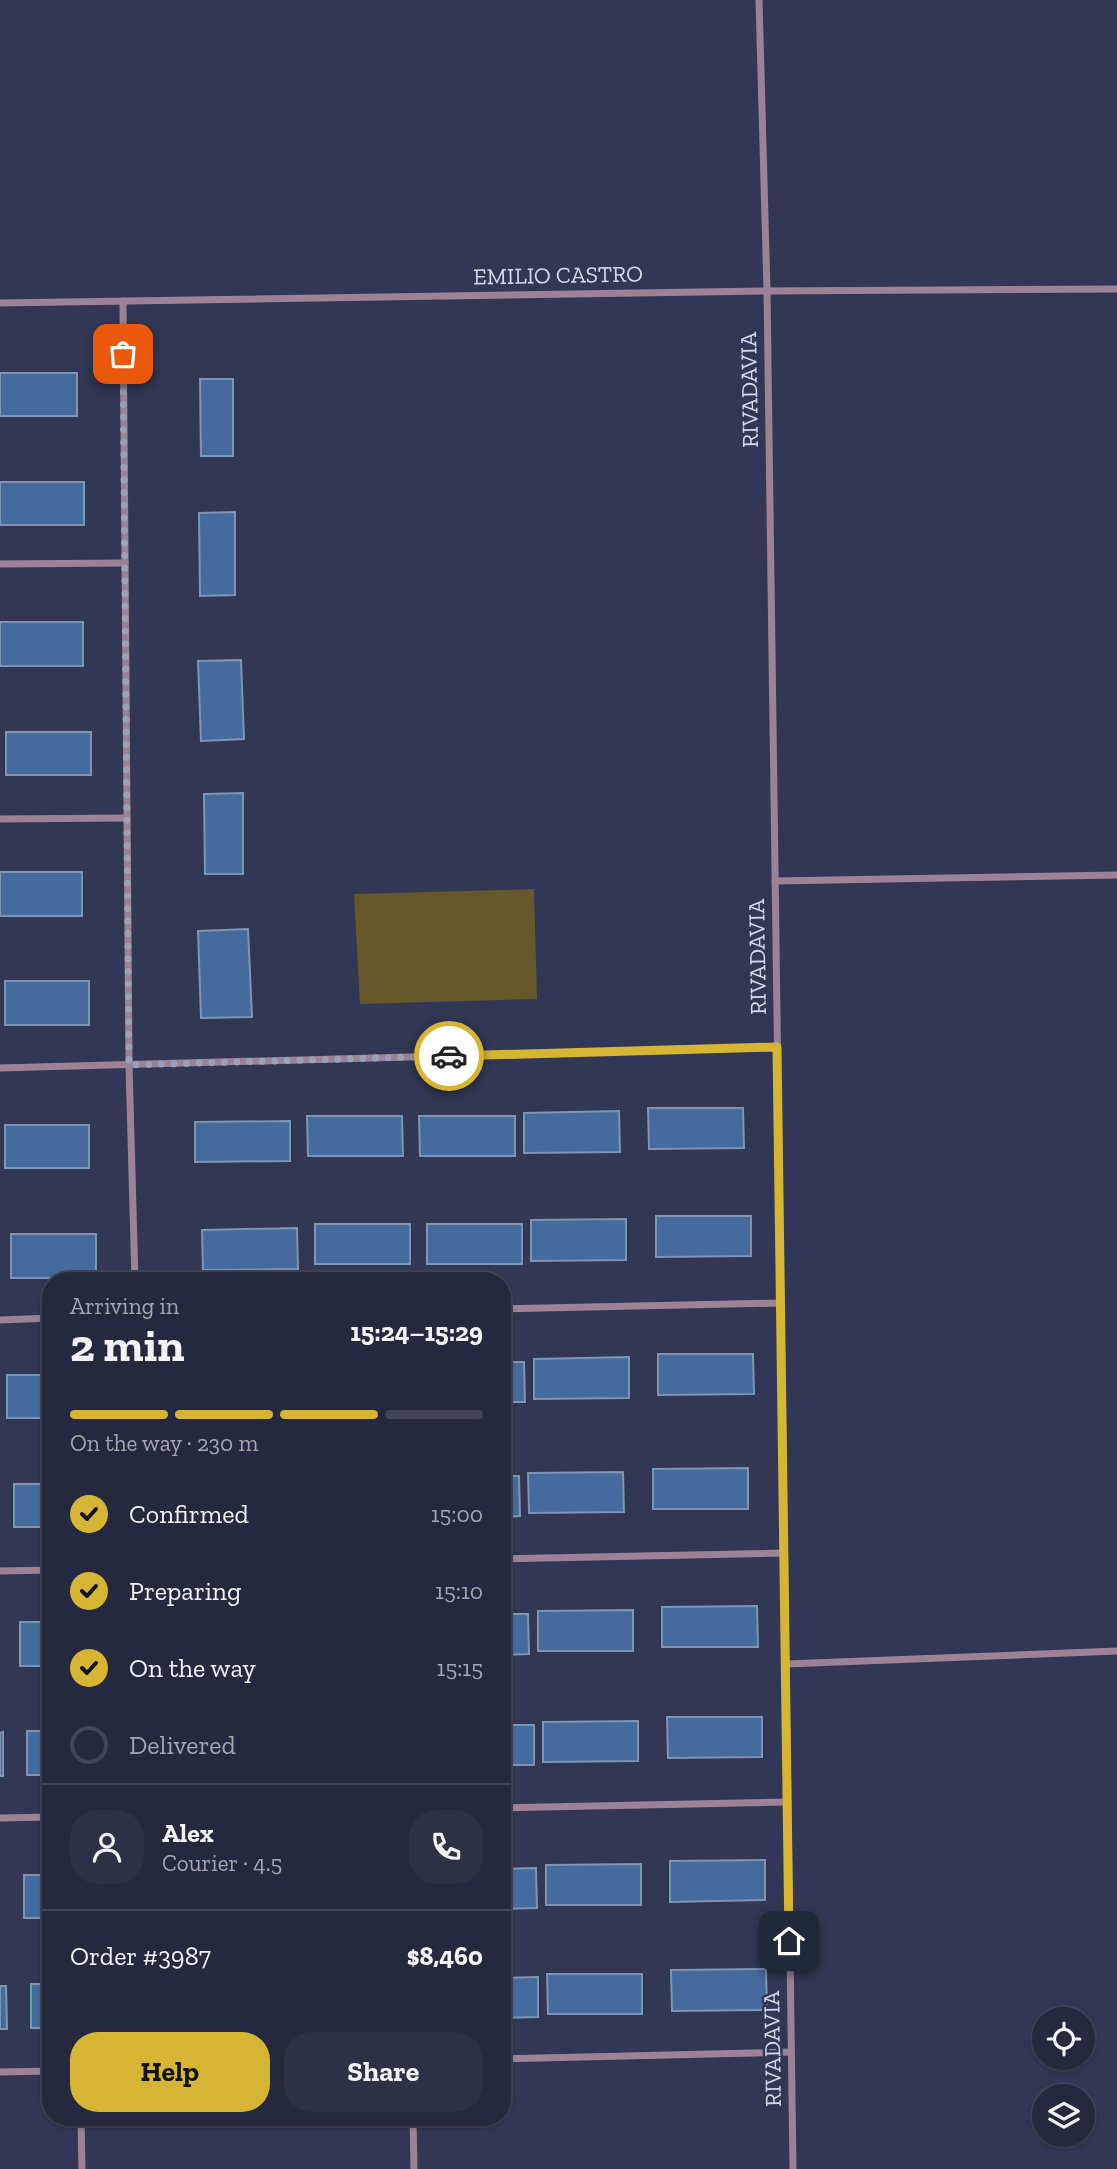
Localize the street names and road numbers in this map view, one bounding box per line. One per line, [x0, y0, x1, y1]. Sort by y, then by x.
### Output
street label: EMILIO CASTRO [473, 260, 643, 290]
street label: RIVADAVIA [734, 331, 764, 448]
street label: RIVADAVIA [742, 898, 772, 1015]
street label: RIVADAVIA [757, 1990, 787, 2107]

